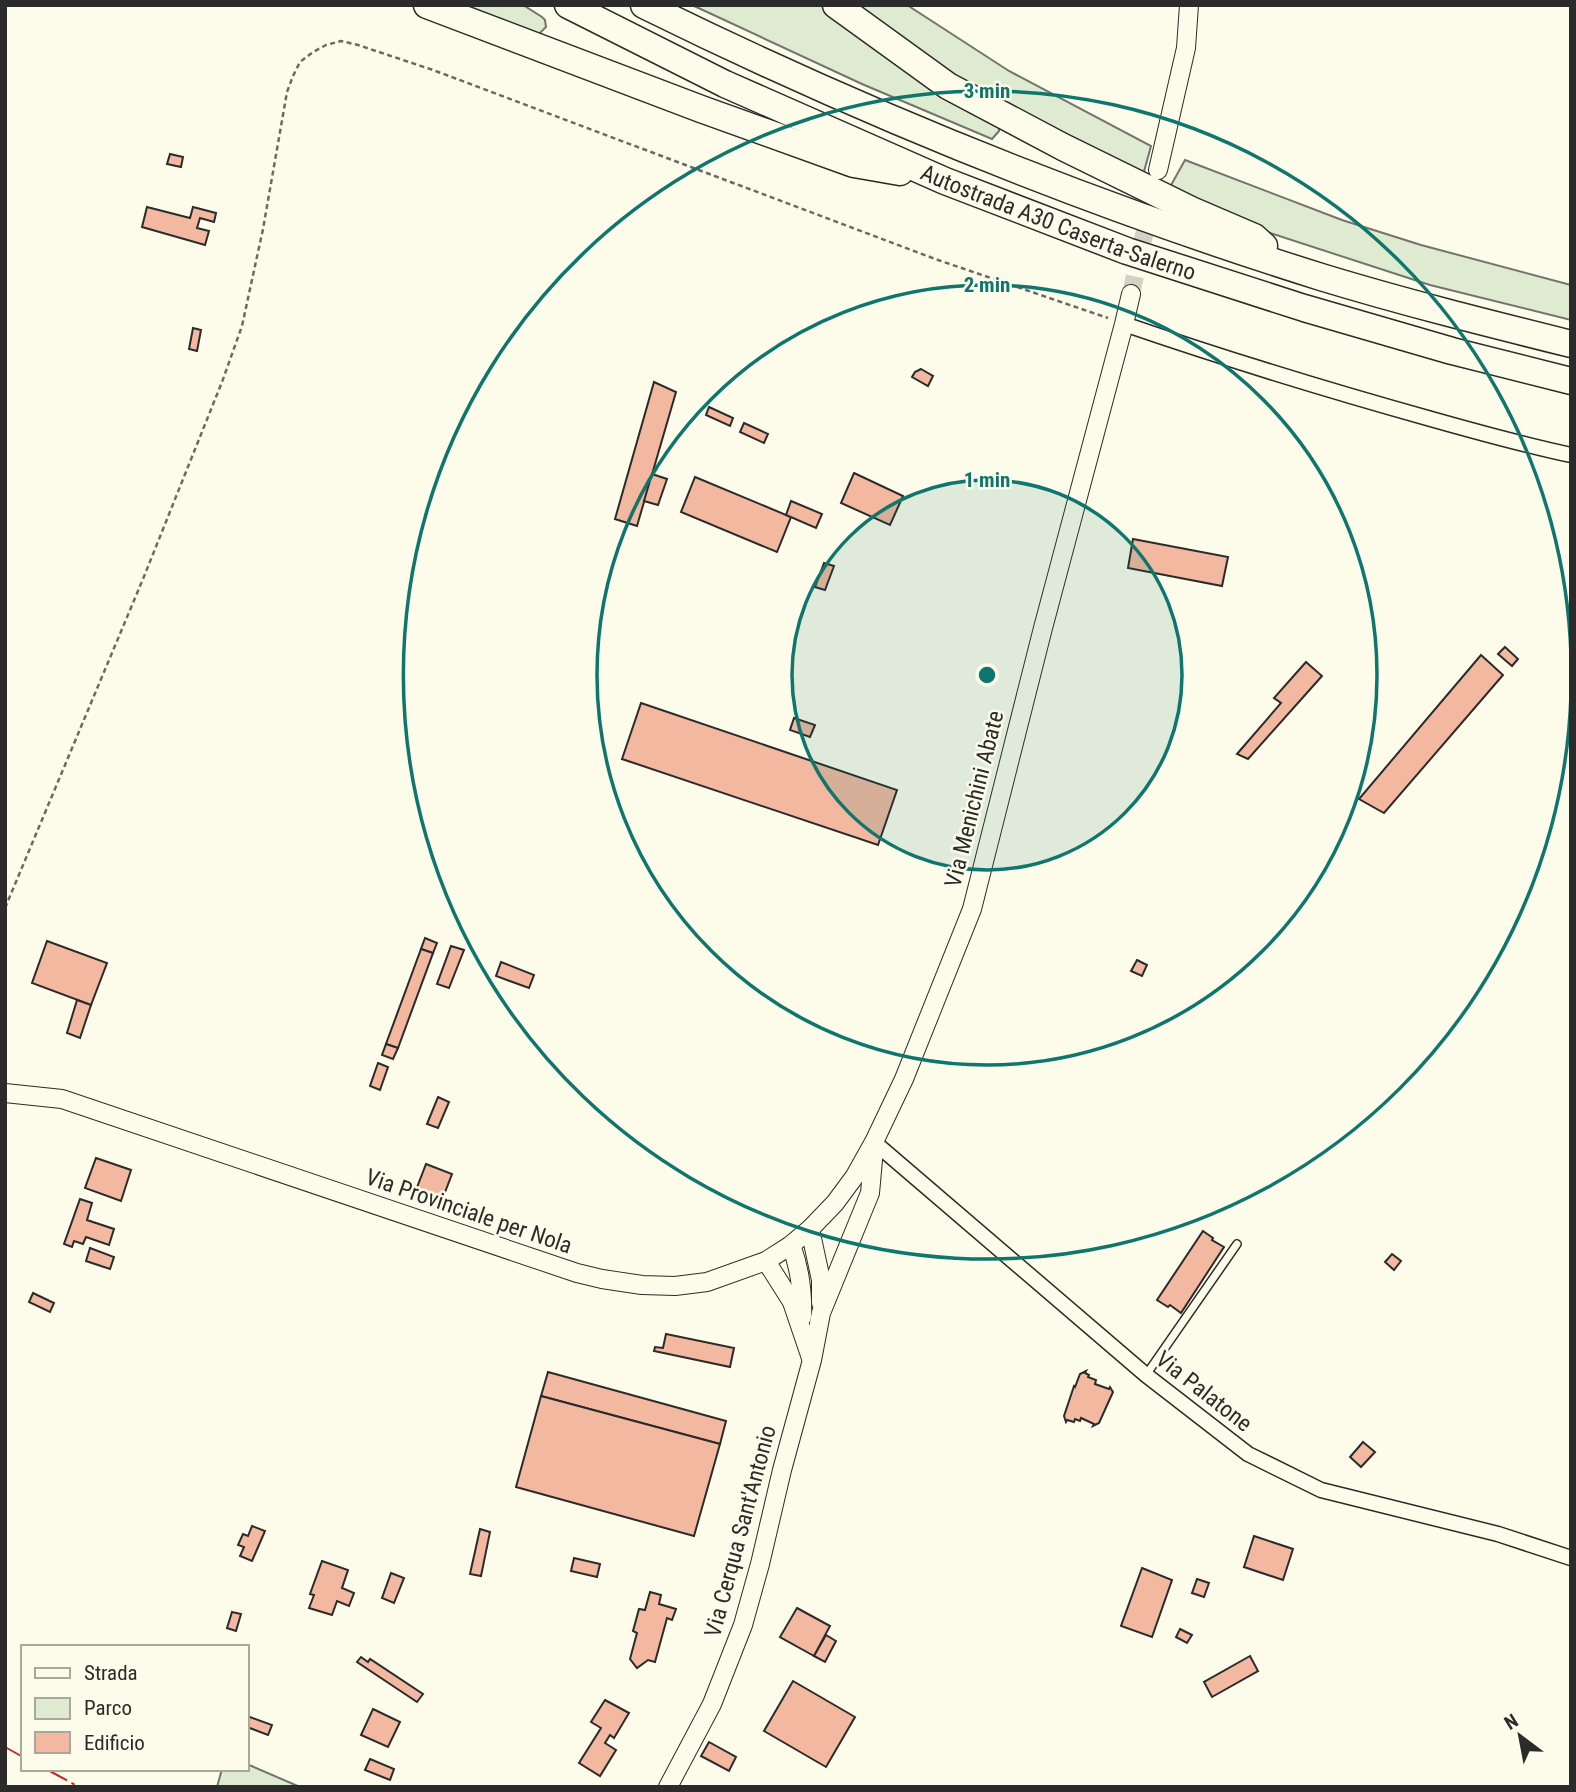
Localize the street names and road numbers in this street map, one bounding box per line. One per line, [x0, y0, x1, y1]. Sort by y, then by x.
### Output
street label: Autostrada A30 Caserta-Salerno [917, 159, 1199, 286]
street label: Via Menichini Abate [939, 708, 1009, 890]
street label: Via Provinciale per Nola [362, 1163, 576, 1259]
street label: Via Palatone [1150, 1346, 1257, 1437]
street label: Via Cerqua Sant'Antonio [699, 1422, 782, 1640]

